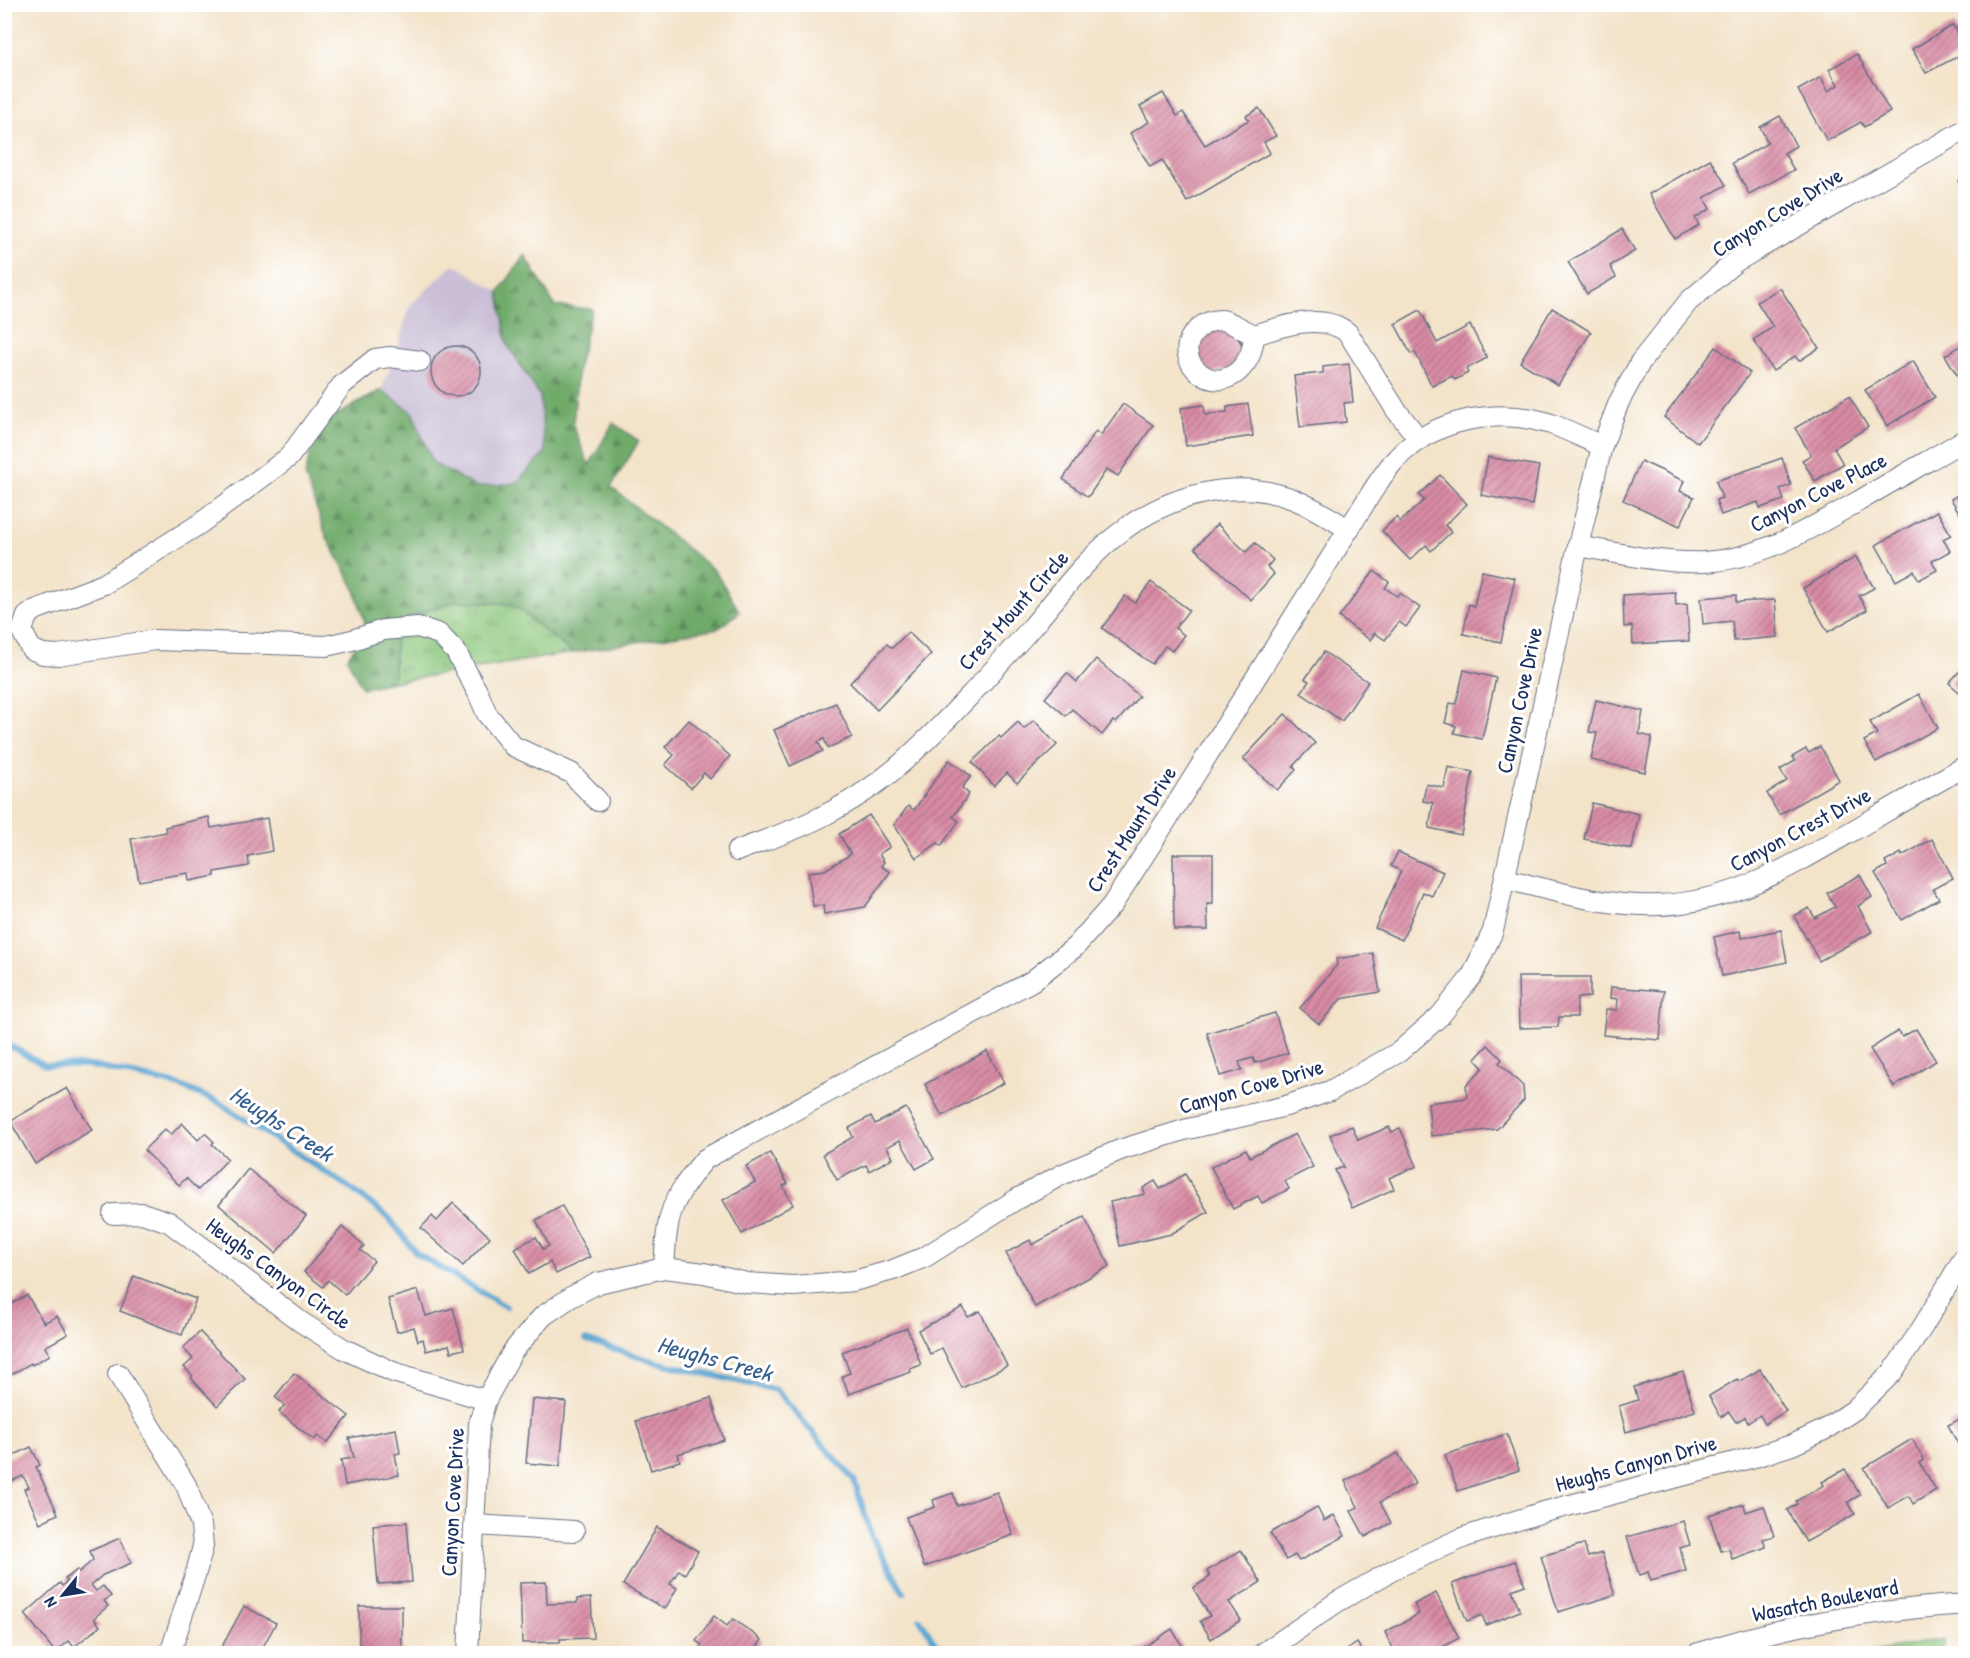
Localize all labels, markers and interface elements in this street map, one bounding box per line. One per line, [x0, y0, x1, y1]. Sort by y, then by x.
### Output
street label: Canyon Cove Drive [1706, 160, 1848, 264]
street label: Canyon Cove Place [1744, 445, 1892, 539]
street label: Crest Mount Circle [951, 543, 1075, 677]
street label: Canyon Cove Drive [1489, 624, 1549, 776]
street label: Crest Mount Drive [1079, 760, 1183, 898]
street label: Canyon Crest Drive [1724, 779, 1876, 879]
street label: Canyon Cove Drive [1175, 1051, 1327, 1121]
water label: Heughs Creek [224, 1078, 342, 1170]
street label: Heughs Canyon Circle [200, 1210, 358, 1336]
water label: Heughs Creek [654, 1327, 778, 1390]
street label: Canyon Cove Drive [433, 1427, 471, 1577]
street label: Heughs Canyon Drive [1552, 1427, 1720, 1499]
north arrow [33, 1565, 93, 1625]
street label: Wasatch Boulevard [1750, 1571, 1901, 1629]
text: N [38, 1593, 62, 1612]

